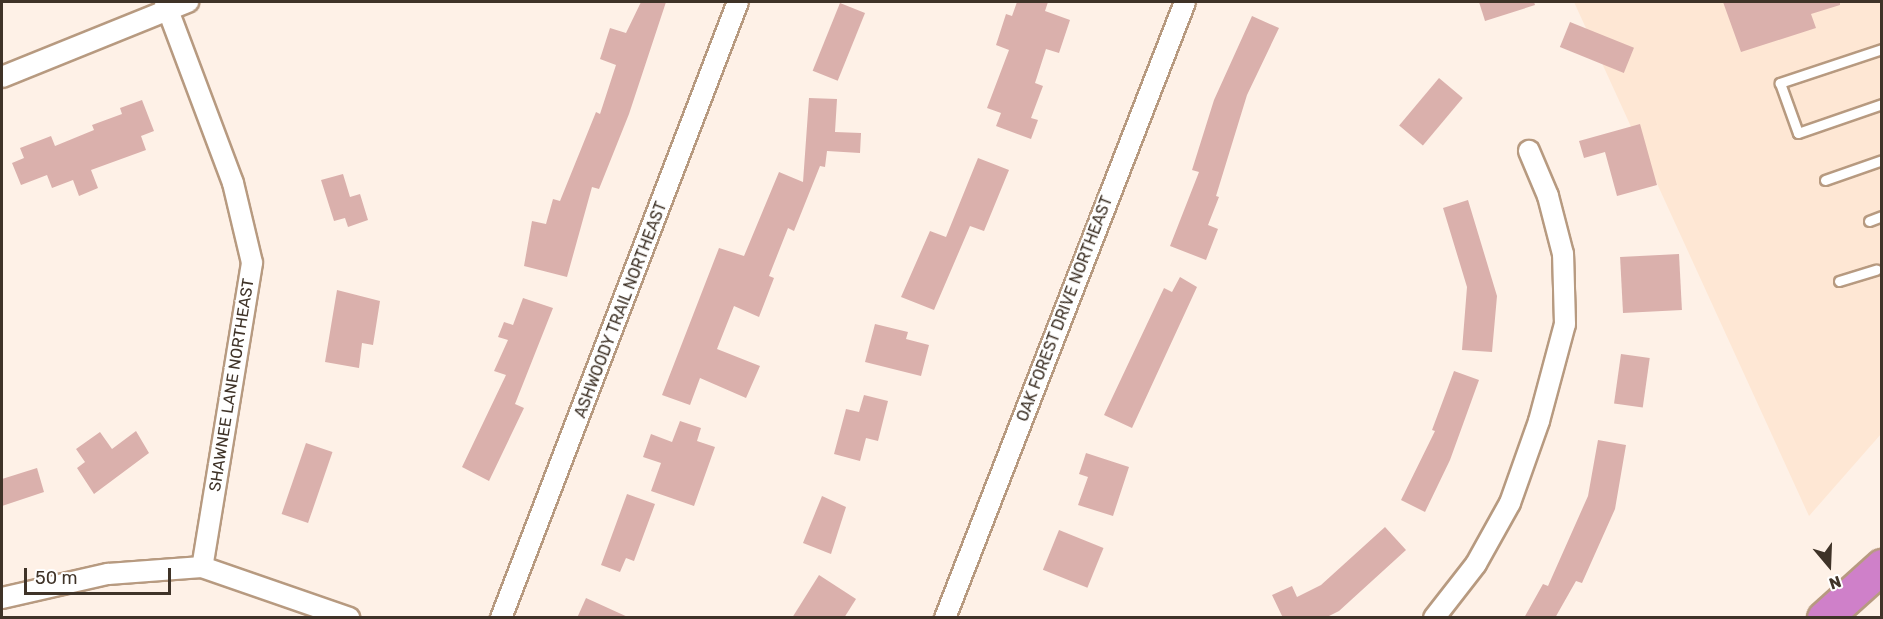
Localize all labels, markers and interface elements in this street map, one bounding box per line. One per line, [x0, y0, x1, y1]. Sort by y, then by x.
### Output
street label: OAK FOREST DRIVE NORTHEAST [1013, 193, 1117, 425]
street label: ASHWOODY TRAIL NORTHEAST [571, 199, 671, 421]
street label: SHAWNEE LANE NORTHEAST [206, 277, 258, 493]
north arrow [1799, 535, 1859, 595]
scale bar [27, 556, 174, 594]
text: 50 m [35, 567, 78, 589]
text: N [1826, 572, 1844, 593]

